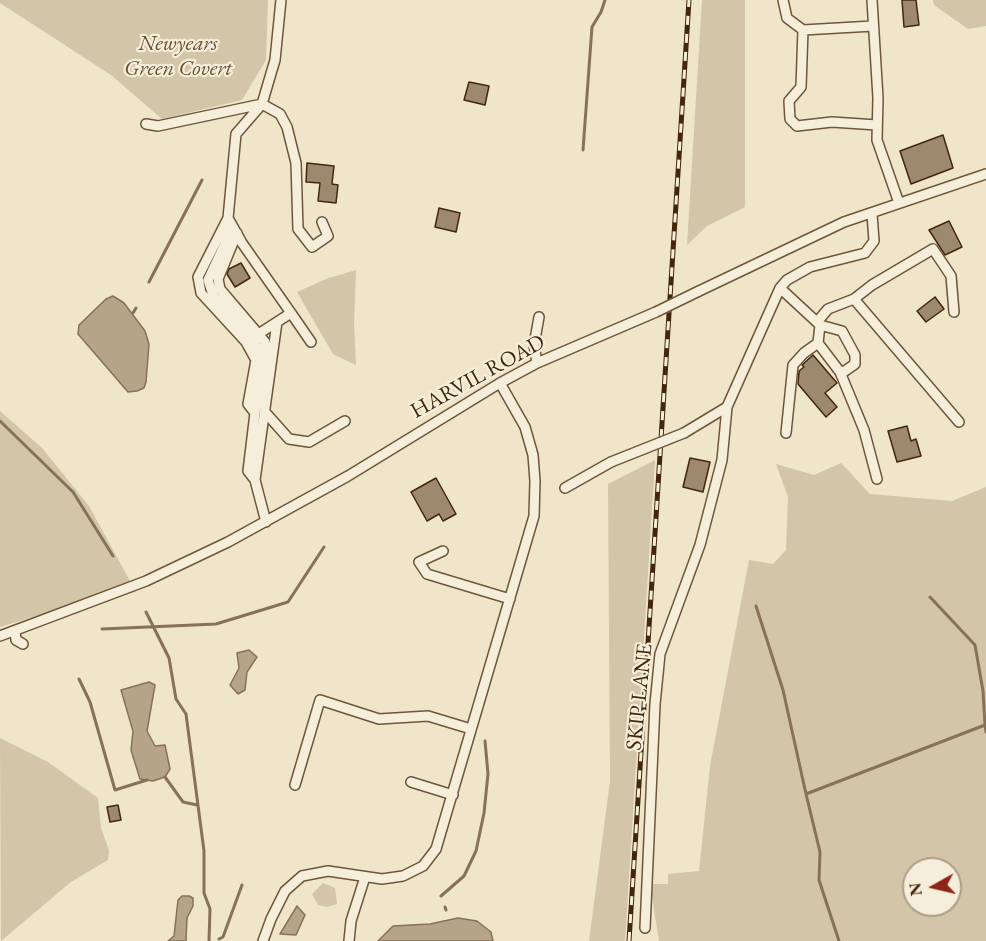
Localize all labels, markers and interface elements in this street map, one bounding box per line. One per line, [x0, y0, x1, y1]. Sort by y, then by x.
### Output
park label: Newyears Green Covert [124, 31, 232, 82]
street label: HARVIL ROAD [406, 329, 550, 425]
street label: SKIP LANE [621, 642, 659, 752]
north arrow [902, 857, 962, 917]
text: N [904, 881, 927, 897]

